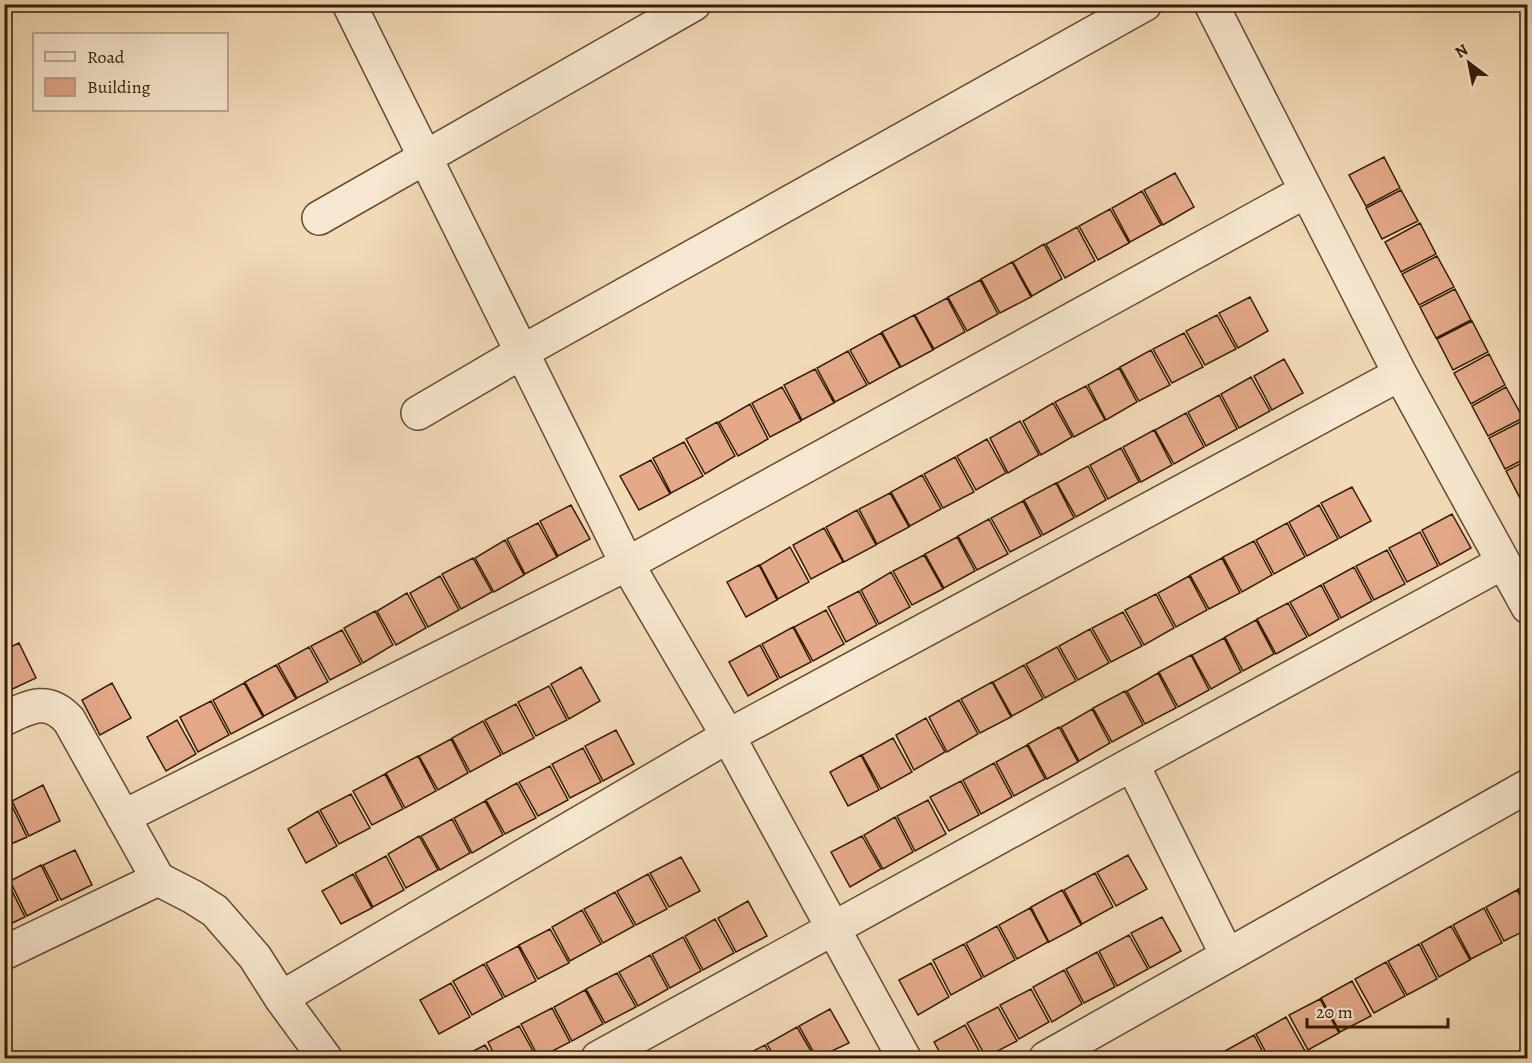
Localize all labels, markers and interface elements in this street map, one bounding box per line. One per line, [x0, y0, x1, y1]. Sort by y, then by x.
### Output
legend [33, 33, 228, 111]
north arrow [1439, 33, 1499, 93]
text: N [1451, 39, 1473, 64]
text: Road [87, 45, 125, 69]
text: Building [87, 75, 151, 99]
scale bar [1307, 991, 1448, 1029]
text: 20 m [1316, 1000, 1353, 1024]

